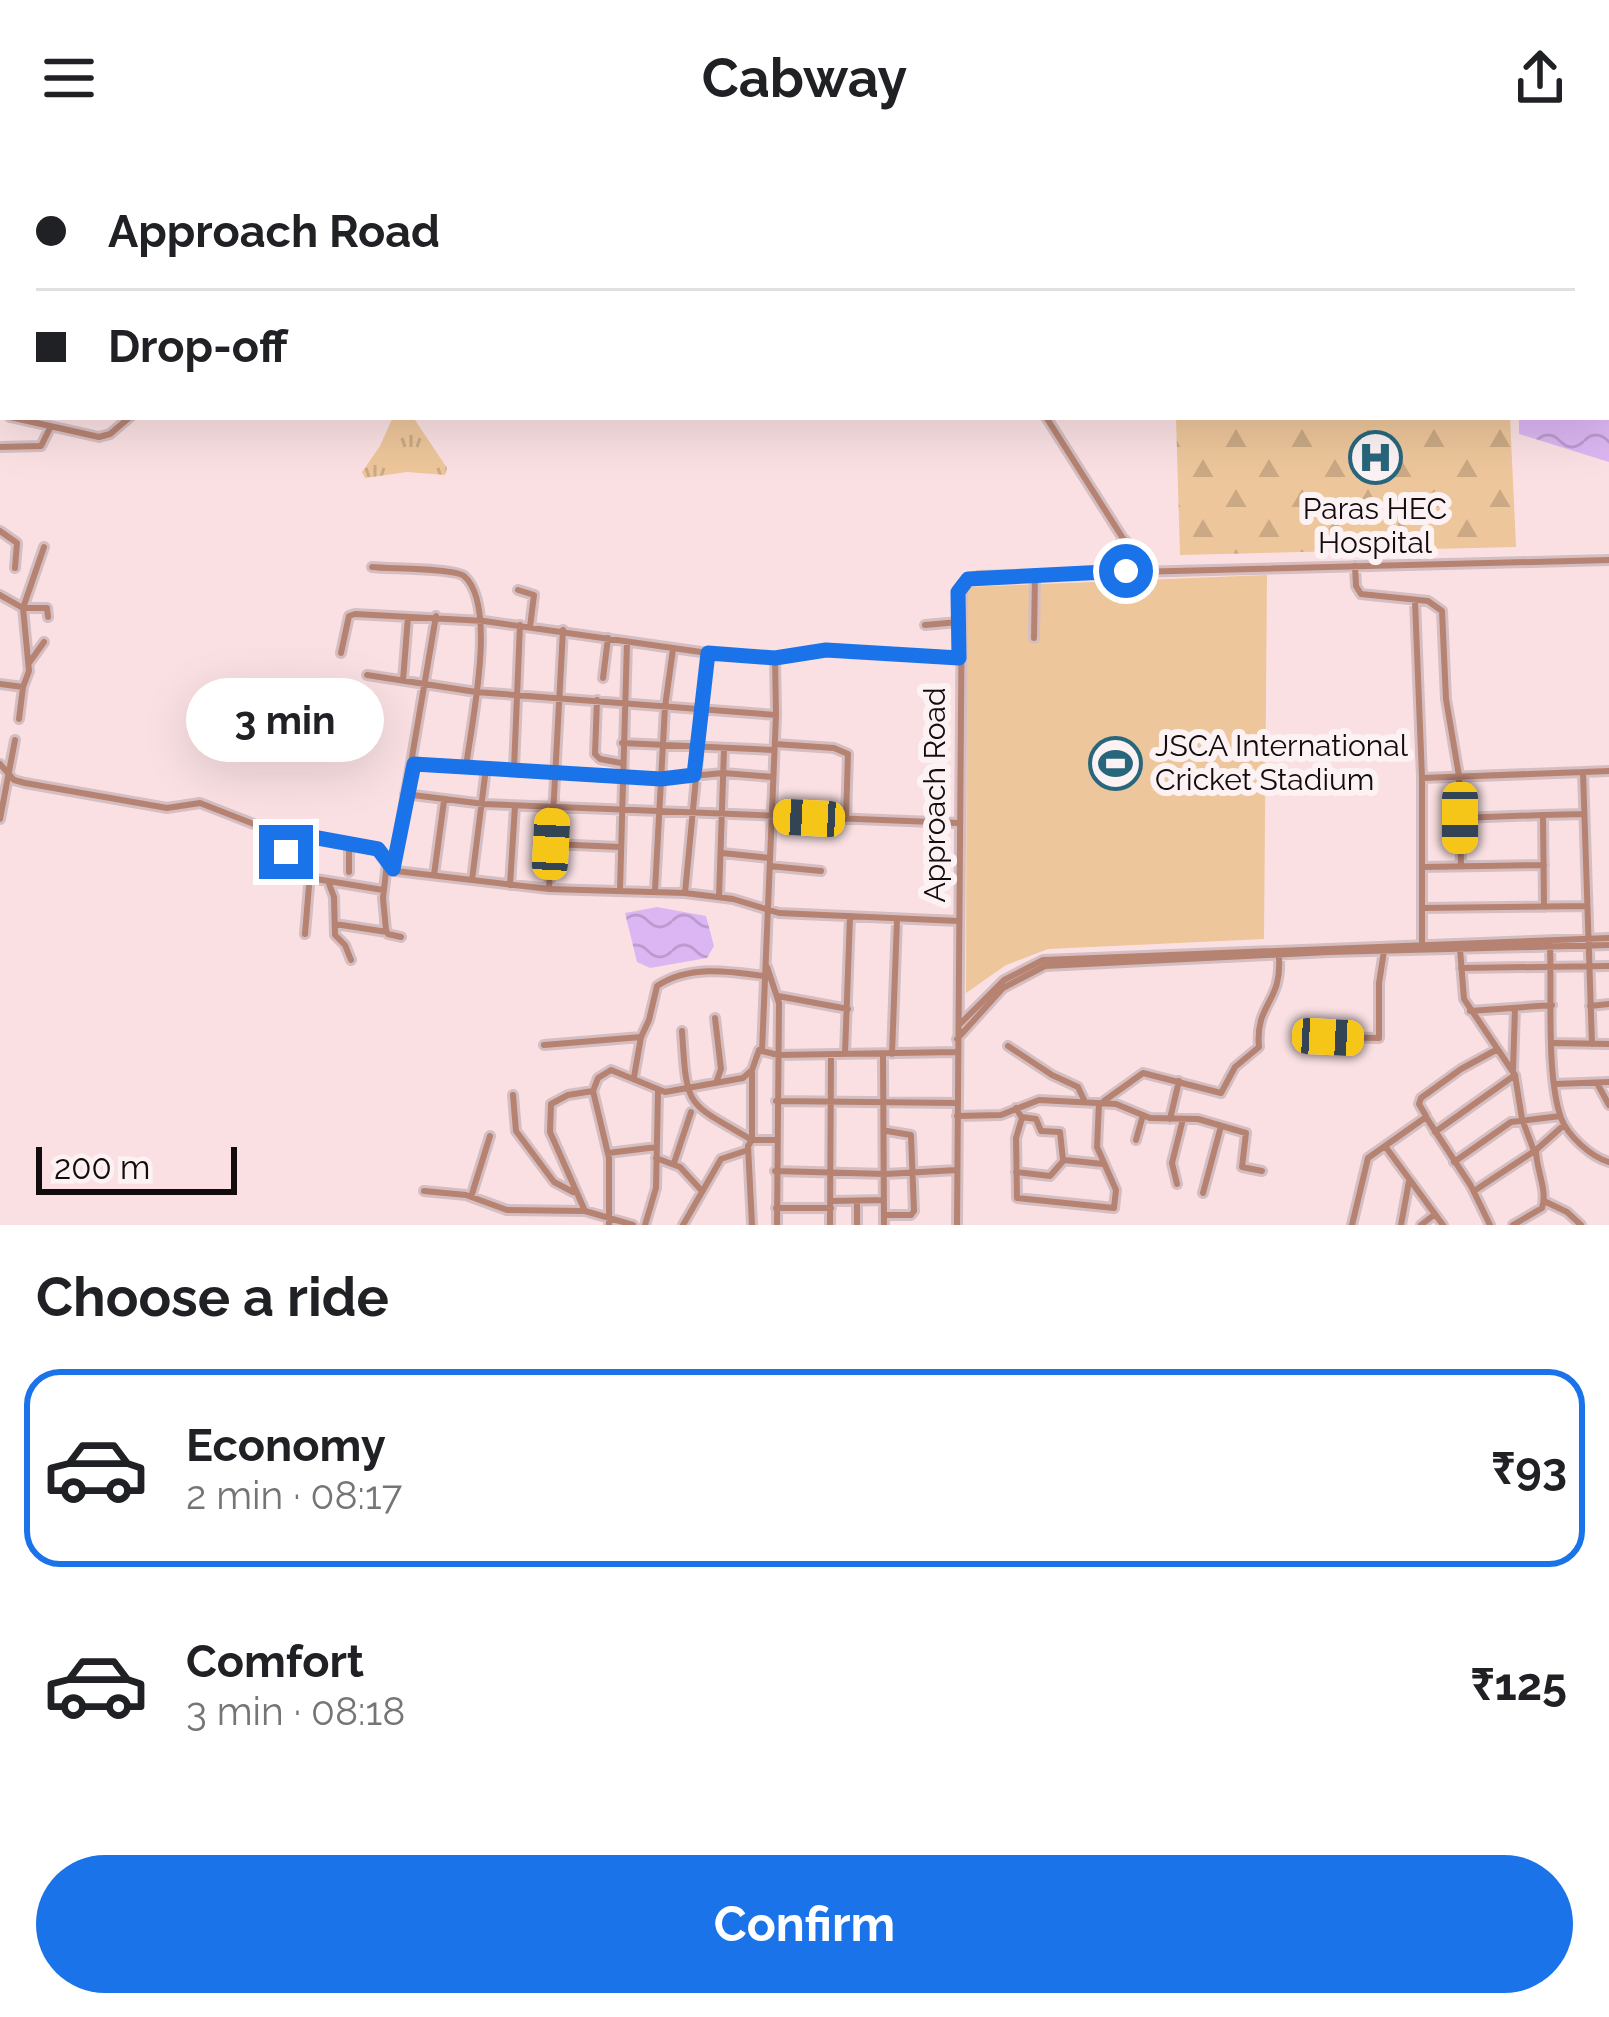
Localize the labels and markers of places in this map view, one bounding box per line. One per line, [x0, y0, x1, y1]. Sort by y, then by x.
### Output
hospital icon: Paras HEC Hospital [1347, 429, 1403, 485]
place label: Paras HEC Hospital [1303, 491, 1447, 560]
place label: JSCA International Cricket Stadium [1155, 728, 1409, 797]
sports icon: JSCA International Cricket Stadium [1088, 735, 1144, 791]

